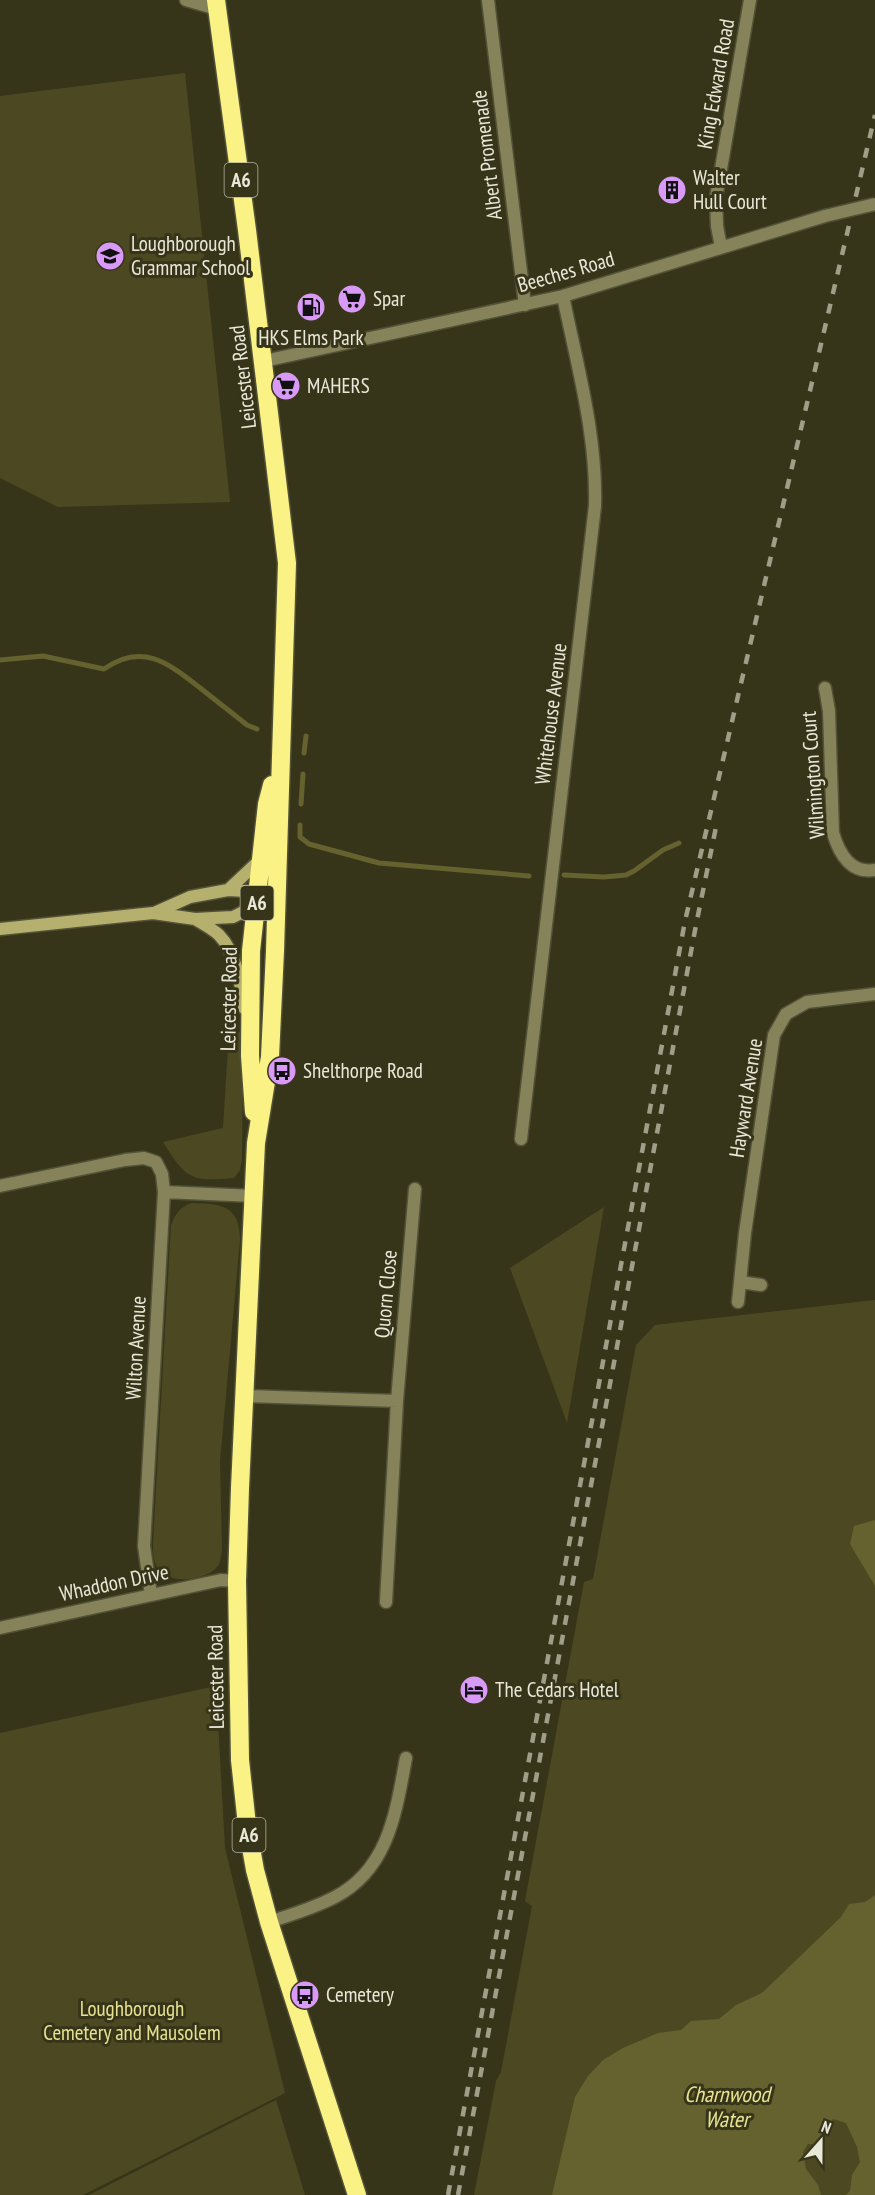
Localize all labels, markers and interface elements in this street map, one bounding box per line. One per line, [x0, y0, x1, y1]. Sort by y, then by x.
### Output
street label: King Edward Road [691, 17, 740, 151]
street label: Albert Promenade [465, 89, 508, 222]
road number: A6 [224, 163, 258, 197]
place label: Walter Hull Court [693, 164, 767, 215]
building icon: Walter Hull Court [656, 174, 688, 206]
place label: Loughborough Grammar School [131, 230, 250, 281]
school or university icon: Loughborough Grammar School [94, 240, 126, 272]
street label: Beeches Road [514, 245, 617, 298]
supermarket icon: Spar [336, 283, 368, 315]
place label: Spar [373, 285, 406, 312]
fuel station icon: HKS Elms Park [295, 291, 327, 323]
street label: Leicester Road [223, 324, 262, 430]
place label: HKS Elms Park [258, 324, 364, 351]
supermarket icon: MAHERS [270, 370, 302, 402]
place label: MAHERS [307, 372, 370, 399]
street label: Whitehouse Avenue [528, 642, 573, 786]
street label: Wilmington Court [795, 710, 830, 840]
road number: A6 [240, 886, 274, 920]
street label: Leicester Road [214, 947, 243, 1051]
street label: Hayward Avenue [723, 1036, 768, 1159]
bus stop icon: Shelthorpe Road [266, 1055, 298, 1087]
place label: Shelthorpe Road [303, 1057, 423, 1084]
street label: Quorn Close [368, 1249, 403, 1339]
street label: Wilton Avenue [119, 1295, 152, 1401]
street label: Whaddon Drive [57, 1558, 171, 1607]
street label: Leicester Road [201, 1625, 230, 1729]
hotel icon: The Cedars Hotel [458, 1674, 490, 1706]
place label: The Cedars Hotel [495, 1676, 619, 1703]
road number: A6 [232, 1818, 266, 1852]
bus stop icon: Cemetery [289, 1979, 321, 2011]
place label: Cemetery [326, 1981, 394, 2008]
park label: Loughborough Cemetery and Mausolem [43, 1995, 221, 2046]
water label: Charnwood Water [684, 2080, 773, 2133]
north arrow [791, 2111, 851, 2171]
text: N [819, 2116, 834, 2138]

